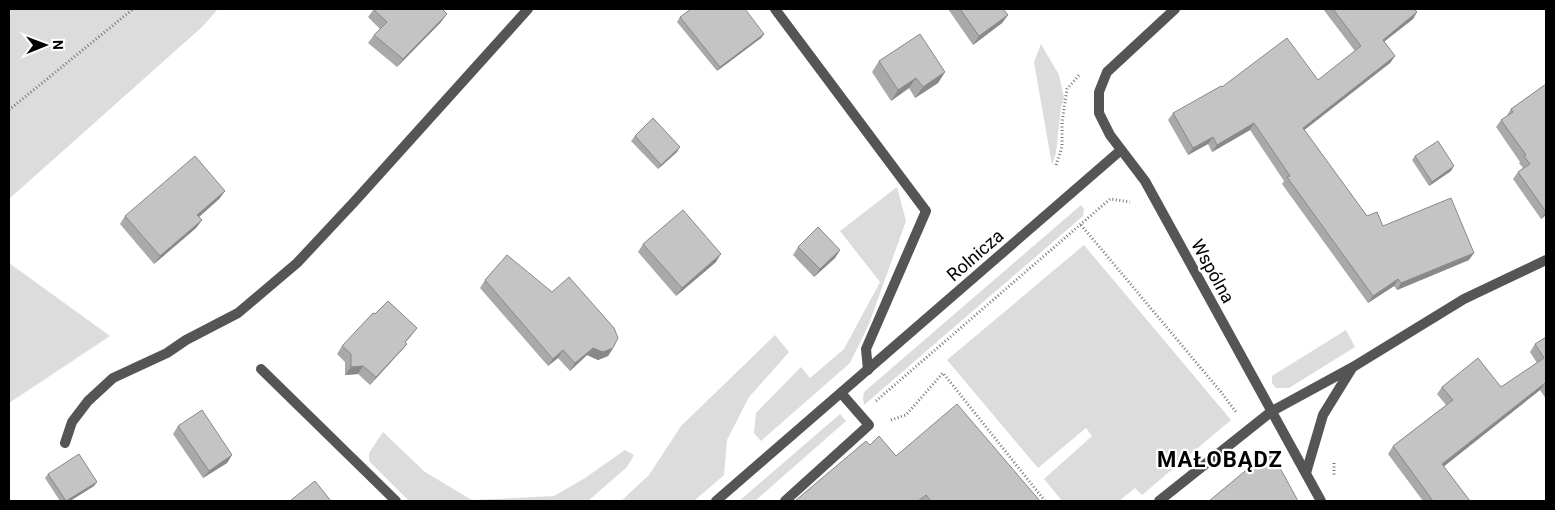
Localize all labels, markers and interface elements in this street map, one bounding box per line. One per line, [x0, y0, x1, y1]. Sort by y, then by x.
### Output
north arrow [20, 20, 70, 70]
text: N [50, 40, 66, 50]
street label: Rolnicza [942, 225, 1008, 285]
street label: Wspólna [1187, 235, 1239, 307]
district label: MAŁOBĄDZ [1157, 447, 1283, 472]

